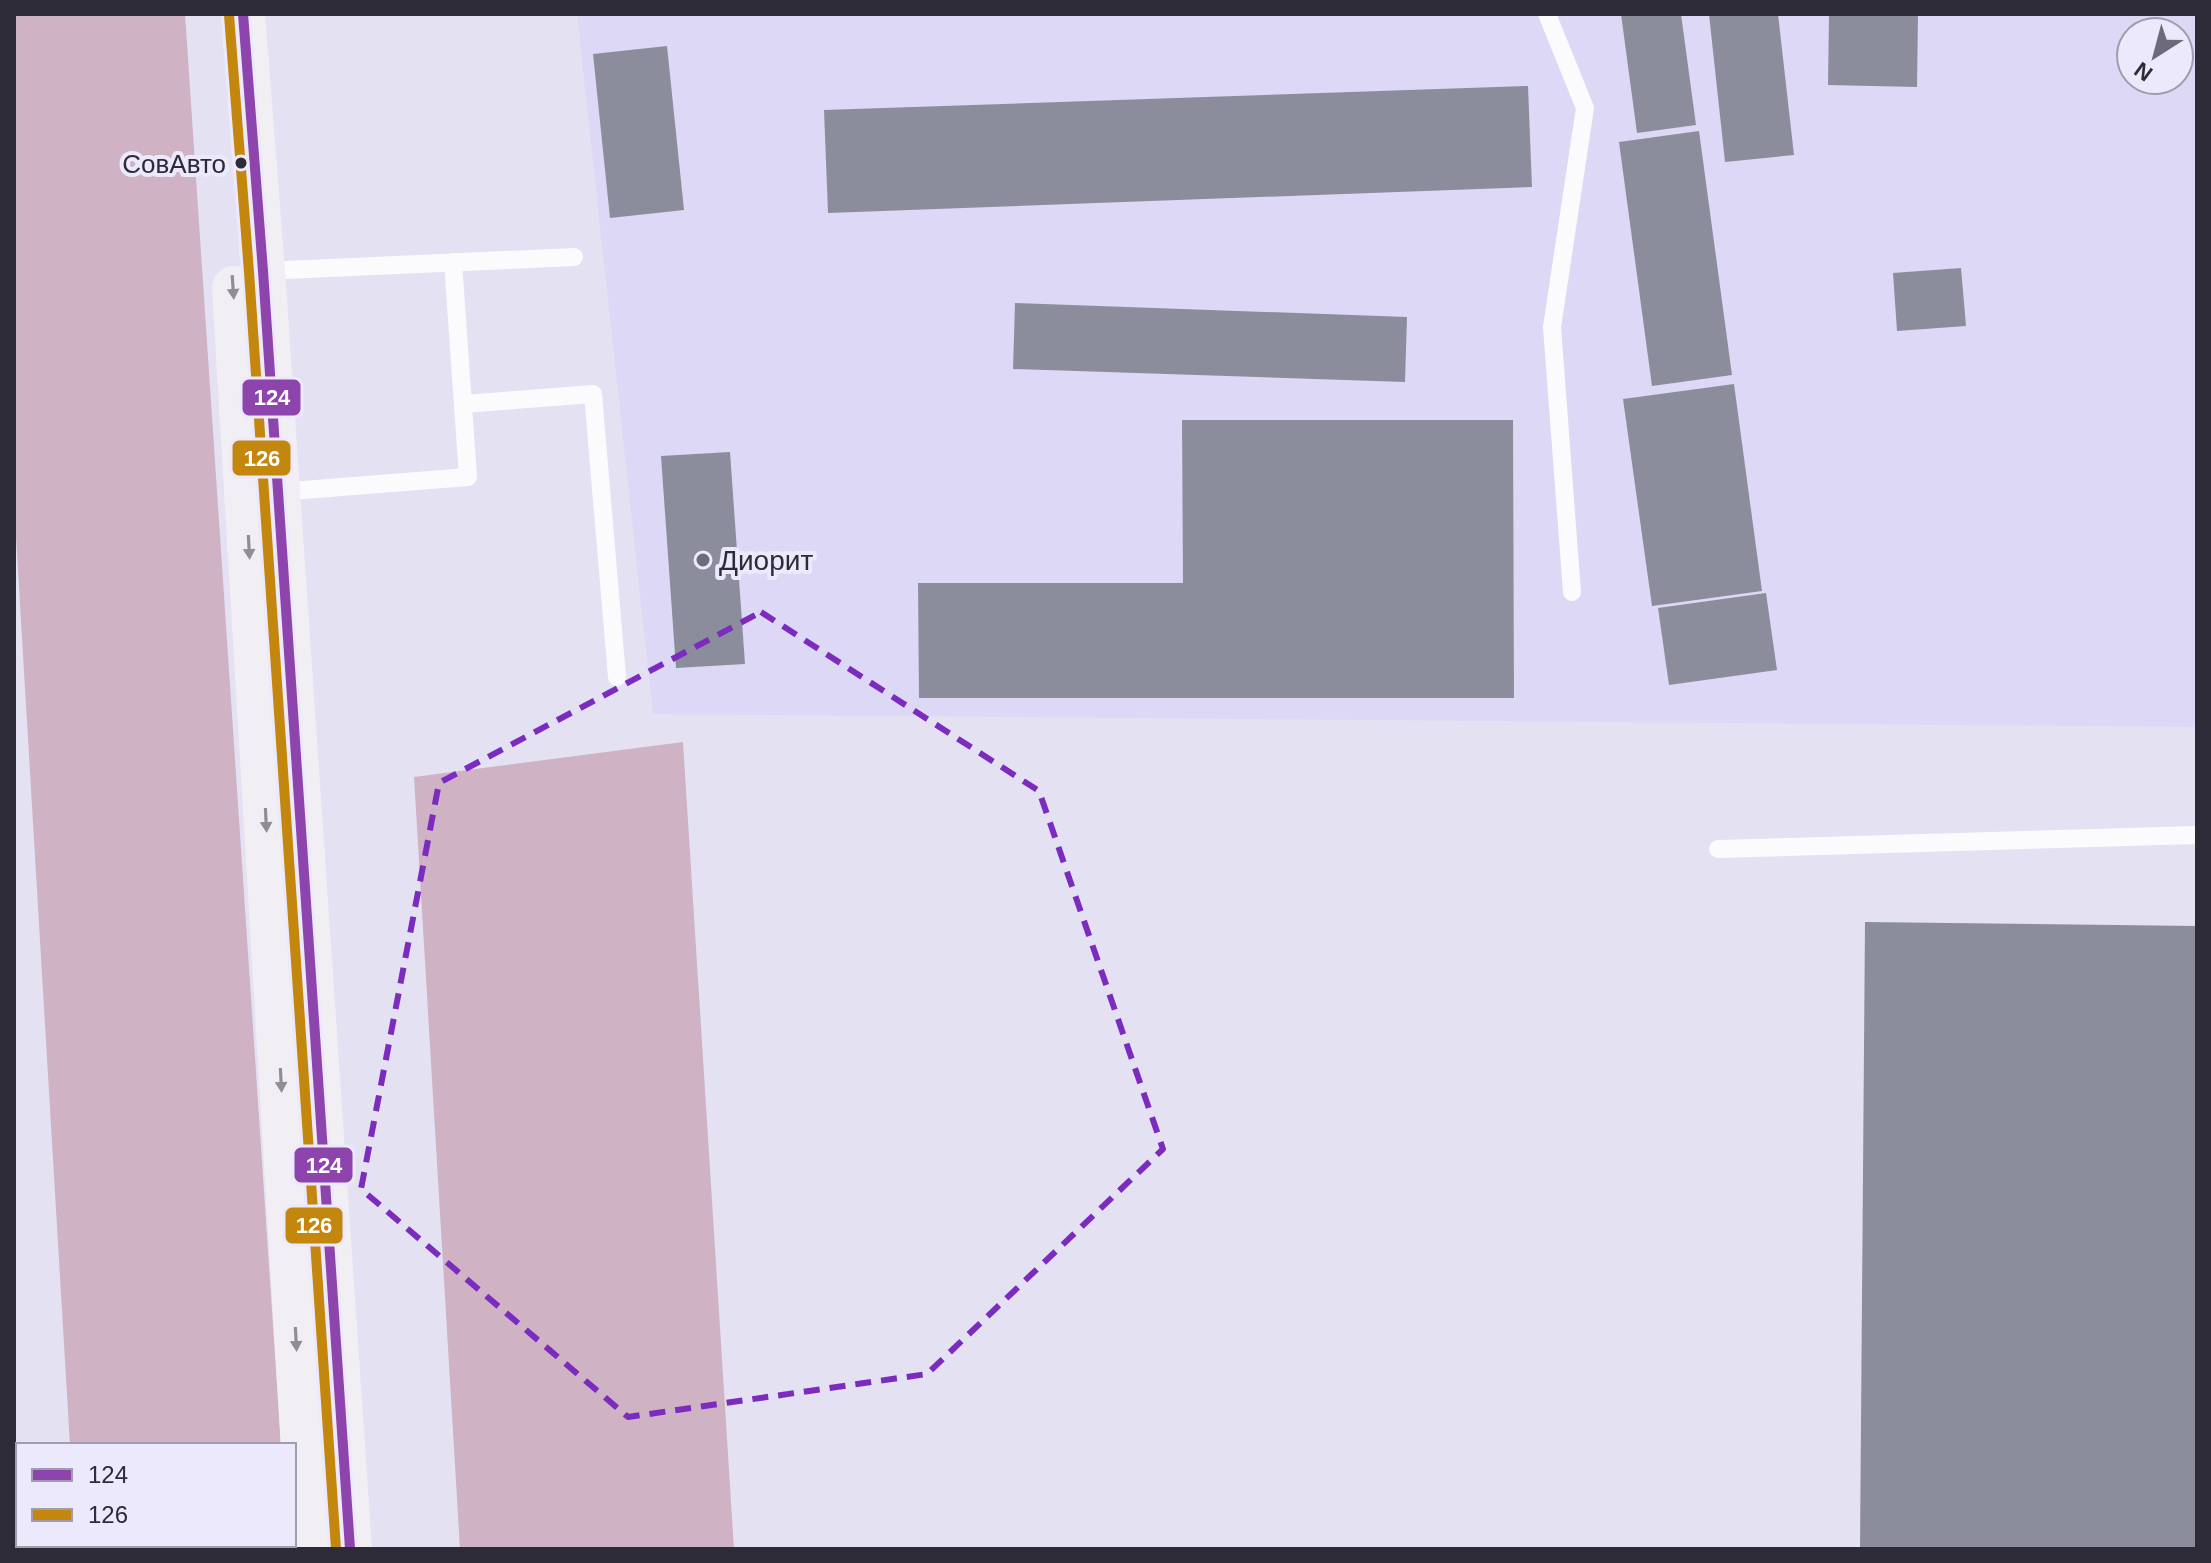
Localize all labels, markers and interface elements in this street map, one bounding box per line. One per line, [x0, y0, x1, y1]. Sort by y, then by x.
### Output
north arrow [2115, 16, 2195, 96]
text: N [2130, 57, 2157, 87]
place label: СовАвто [122, 149, 226, 179]
marker: СовАвто [233, 155, 249, 171]
one-way arrow [227, 275, 240, 300]
line badge: 124 [241, 378, 302, 417]
text: 124 [254, 385, 291, 410]
line badge: 126 [231, 439, 292, 477]
text: 126 [244, 446, 280, 471]
one-way arrow [243, 535, 256, 560]
place label: Диорит [719, 545, 813, 576]
marker: Диорит [694, 551, 712, 569]
one-way arrow [259, 808, 272, 833]
one-way arrow [275, 1068, 288, 1093]
line badge: 124 [293, 1146, 354, 1184]
text: 124 [306, 1153, 343, 1178]
line badge: 126 [284, 1206, 344, 1245]
text: 126 [296, 1213, 332, 1238]
one-way arrow [290, 1327, 303, 1352]
legend [16, 1443, 296, 1547]
text: 124 [88, 1461, 128, 1488]
text: 126 [88, 1501, 128, 1528]

